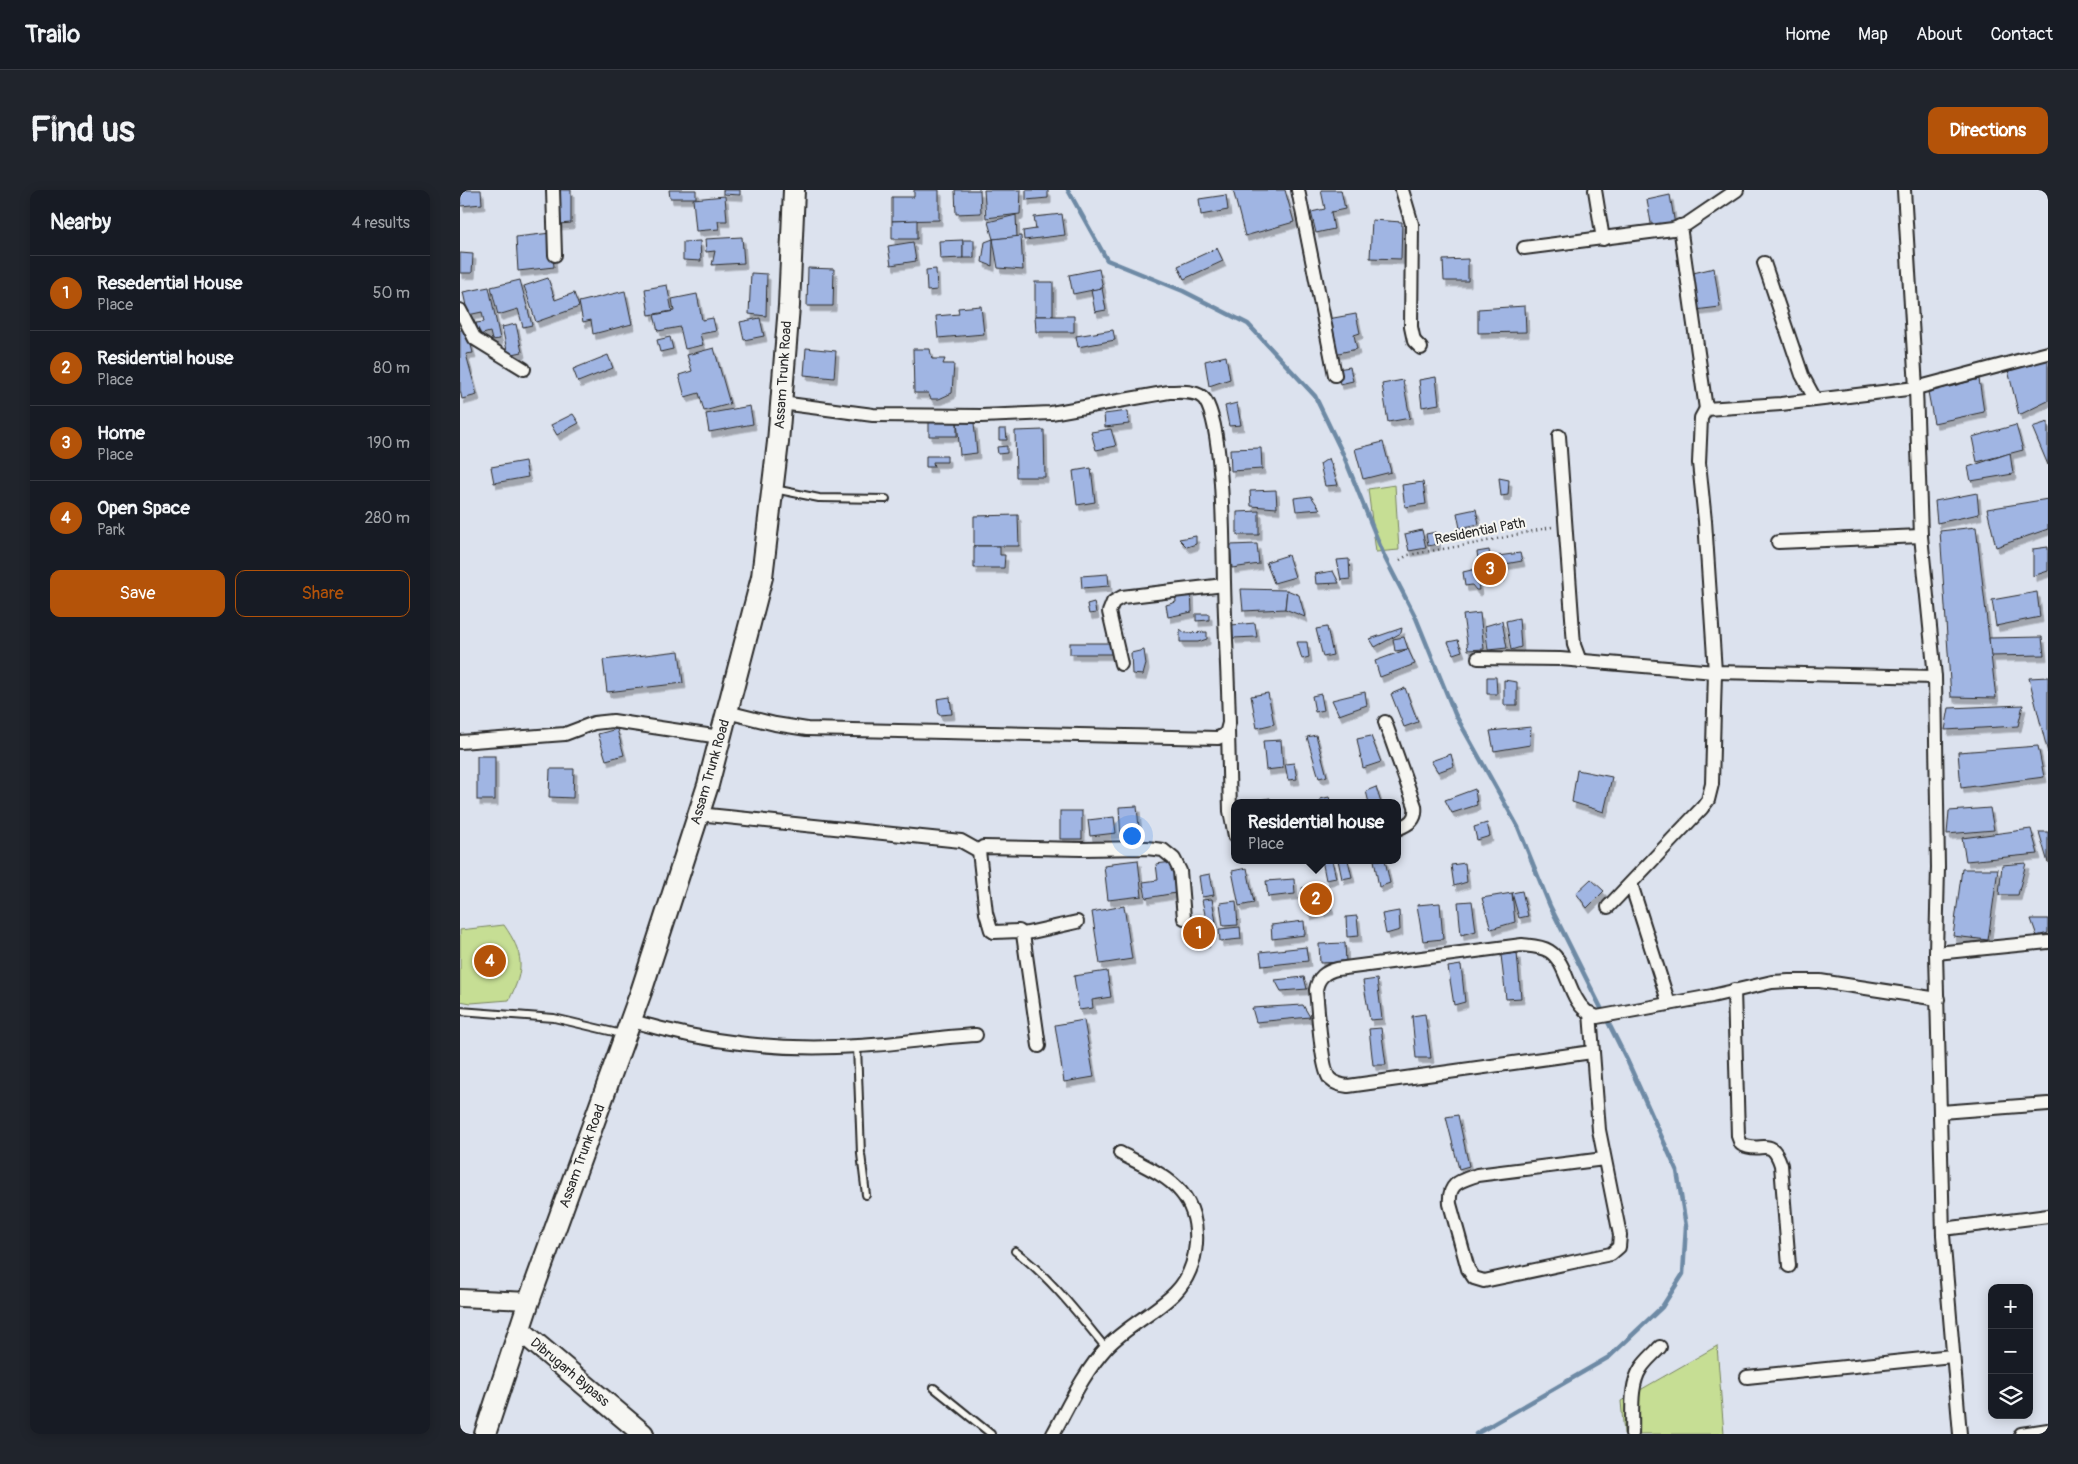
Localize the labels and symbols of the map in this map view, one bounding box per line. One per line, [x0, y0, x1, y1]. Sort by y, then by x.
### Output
street label: Assam Trunk Road [771, 320, 795, 430]
street label: Residential Path [1433, 514, 1527, 548]
pin: 3 [1474, 550, 1506, 588]
street label: Assam Trunk Road [687, 717, 733, 827]
your location [1119, 823, 1145, 849]
pin: 2 [1300, 880, 1332, 918]
pin: 1 [1183, 914, 1215, 952]
pin: 4 [474, 942, 506, 980]
street label: Assam Trunk Road [555, 1102, 609, 1210]
street label: Dibrugarh Bypass [527, 1334, 614, 1410]

